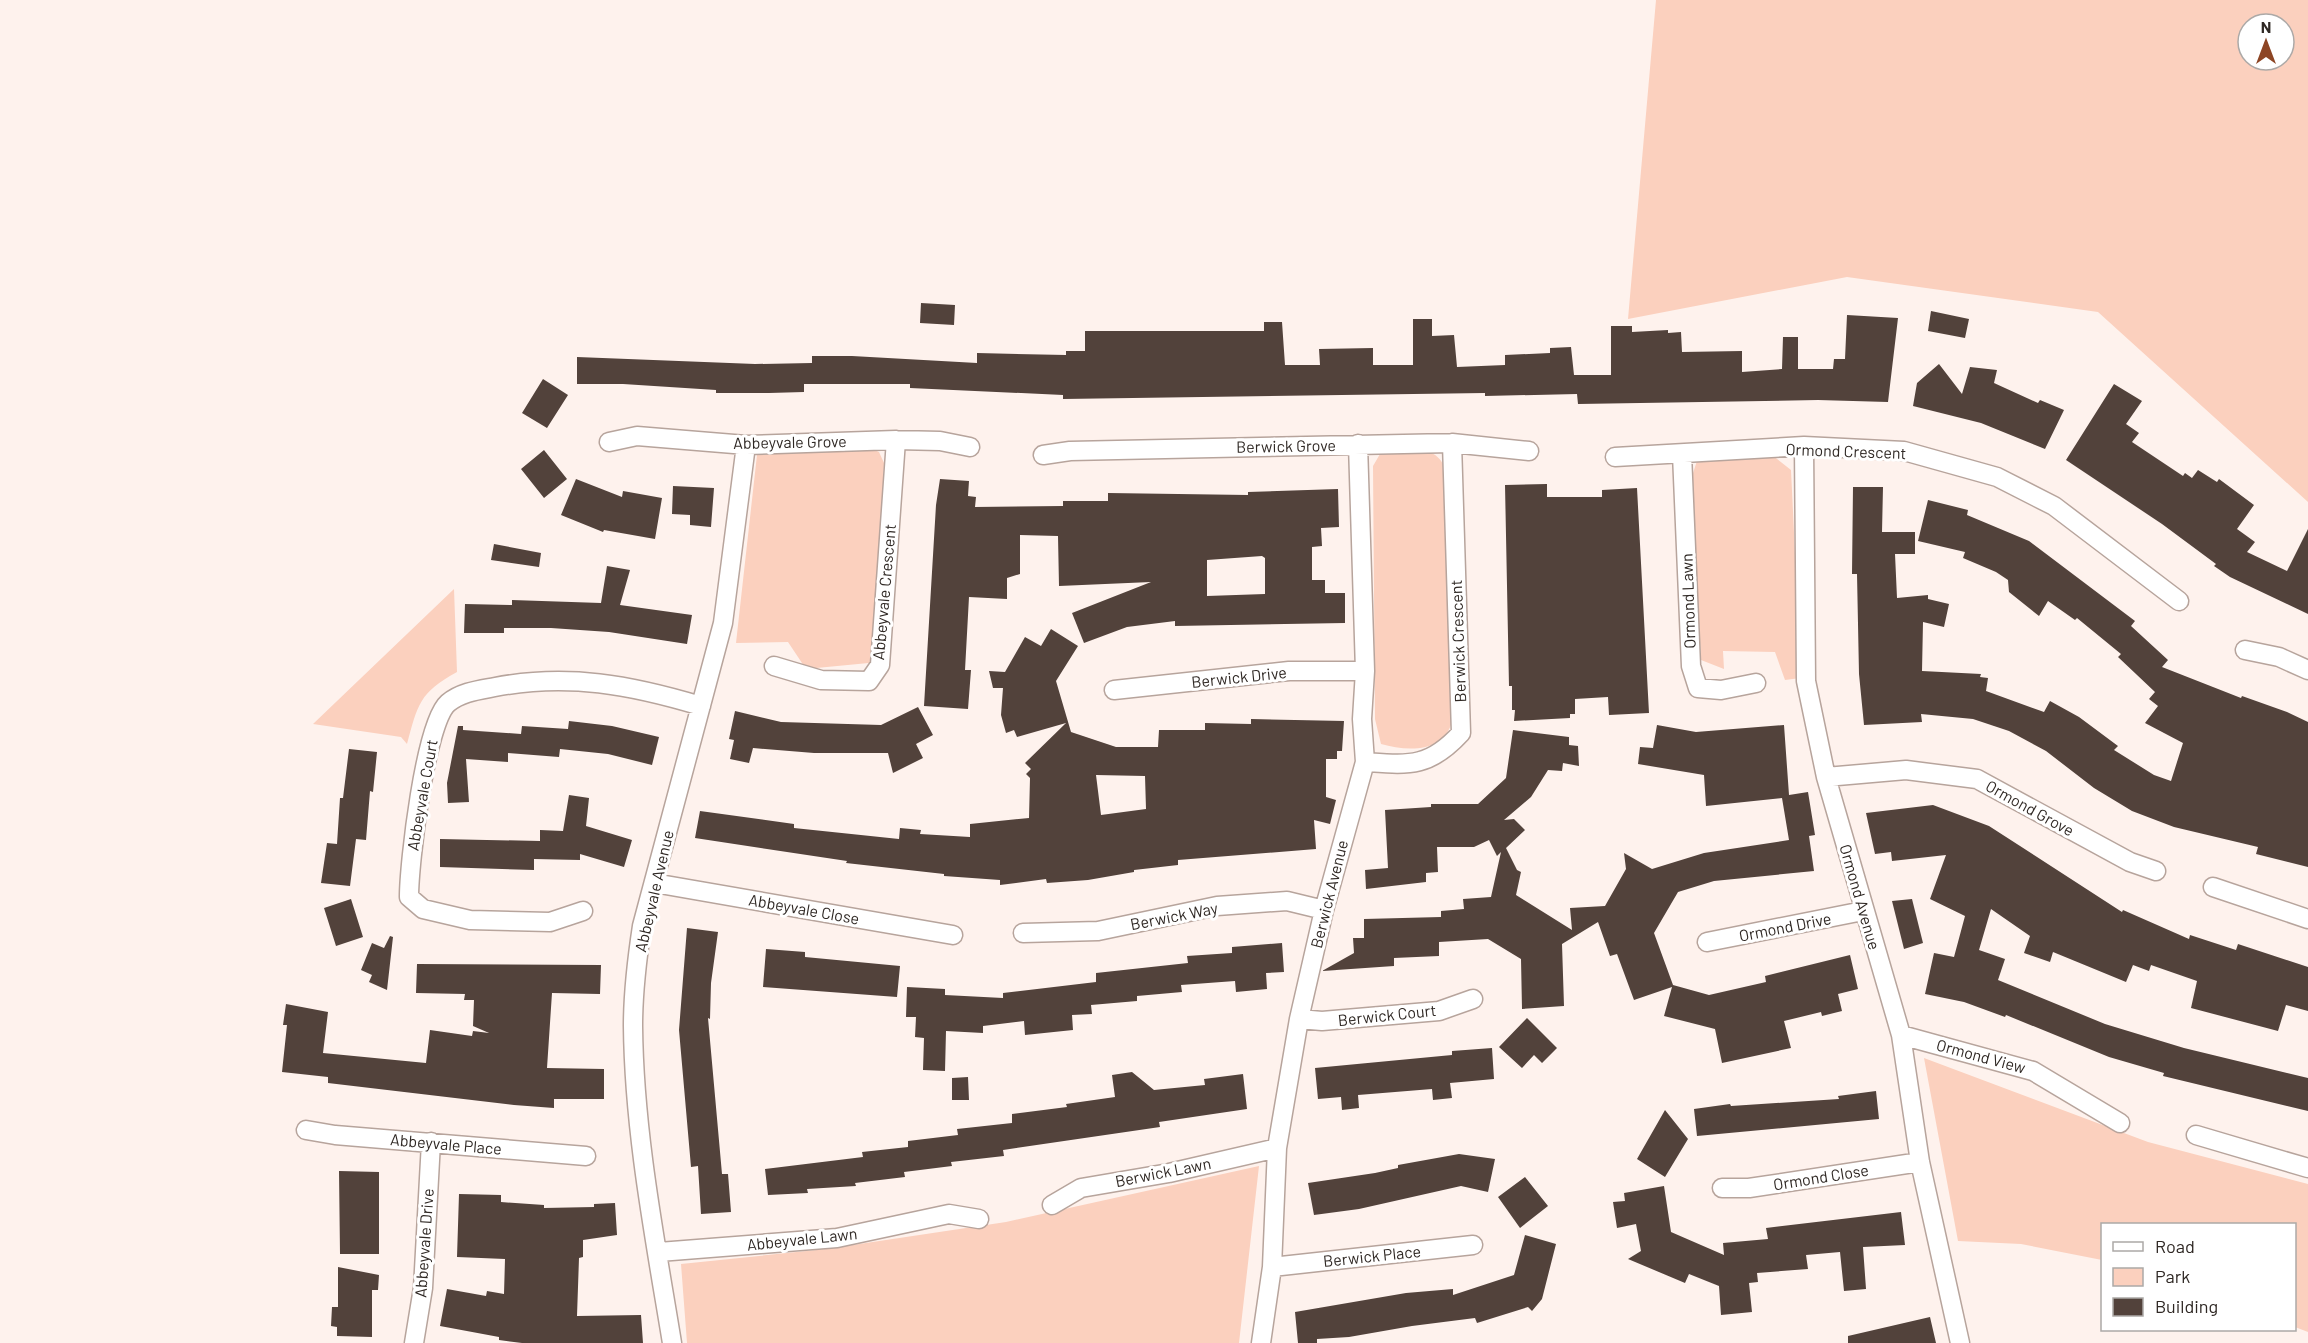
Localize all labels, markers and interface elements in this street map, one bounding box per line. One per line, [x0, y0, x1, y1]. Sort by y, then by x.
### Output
north arrow [2236, 12, 2296, 72]
text: N [2261, 17, 2271, 36]
street label: Abbeyvale Grove [733, 431, 847, 452]
street label: Berwick Grove [1236, 435, 1336, 456]
street label: Ormond Crescent [1785, 439, 1907, 462]
street label: Abbeyvale Crescent [868, 523, 899, 661]
street label: Ormond Lawn [1676, 553, 1699, 649]
street label: Berwick Crescent [1446, 579, 1469, 703]
street label: Berwick Drive [1190, 662, 1287, 691]
street label: Abbeyvale Court [402, 738, 441, 852]
street label: Ormond Grove [1983, 776, 2078, 840]
street label: Abbeyvale Avenue [630, 828, 677, 954]
street label: Berwick Avenue [1306, 838, 1351, 950]
street label: Ormond Avenue [1836, 842, 1885, 952]
street label: Abbeyvale Close [747, 889, 861, 928]
street label: Berwick Way [1129, 898, 1220, 933]
street label: Ormond Drive [1737, 908, 1833, 945]
street label: Berwick Court [1337, 1000, 1437, 1029]
street label: Ormond View [1935, 1035, 2028, 1077]
street label: Abbeyvale Place [389, 1129, 503, 1158]
street label: Berwick Lawn [1113, 1153, 1212, 1190]
street label: Ormond Close [1772, 1160, 1870, 1193]
street label: Abbeyvale Drive [410, 1188, 437, 1298]
street label: Abbeyvale Lawn [746, 1223, 858, 1254]
legend [2101, 1223, 2296, 1331]
text: Road [2155, 1235, 2195, 1257]
street label: Berwick Place [1322, 1241, 1422, 1270]
text: Park [2155, 1265, 2190, 1287]
text: Building [2155, 1295, 2218, 1317]

